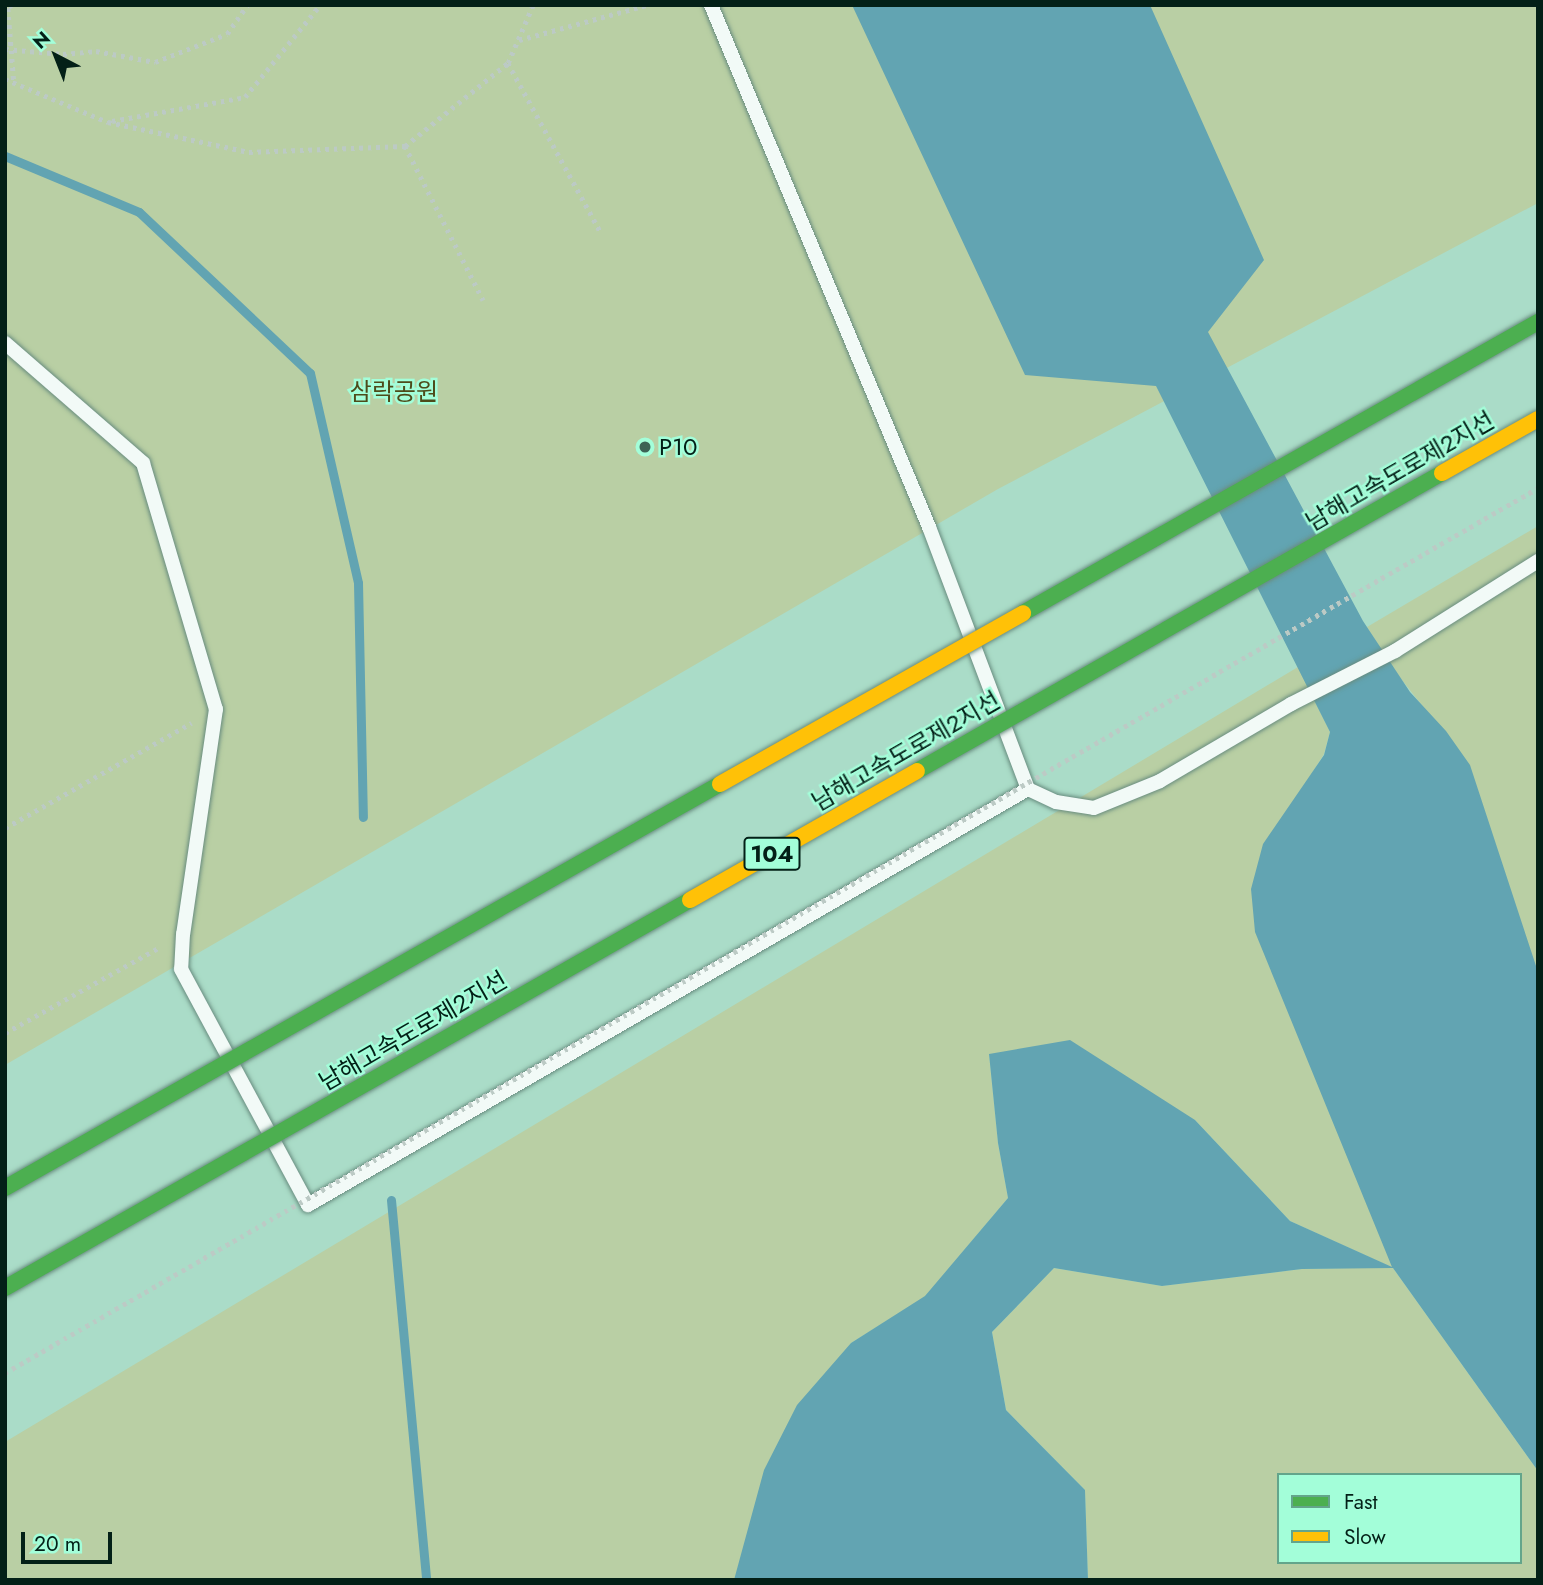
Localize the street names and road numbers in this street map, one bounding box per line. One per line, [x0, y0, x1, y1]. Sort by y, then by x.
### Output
street label: 남해고속도로제2지선 [1301, 405, 1499, 537]
street label: 남해고속도로제2지선 [807, 685, 1005, 817]
road number: 104 [742, 834, 802, 874]
street label: 남해고속도로제2지선 [314, 965, 512, 1097]

